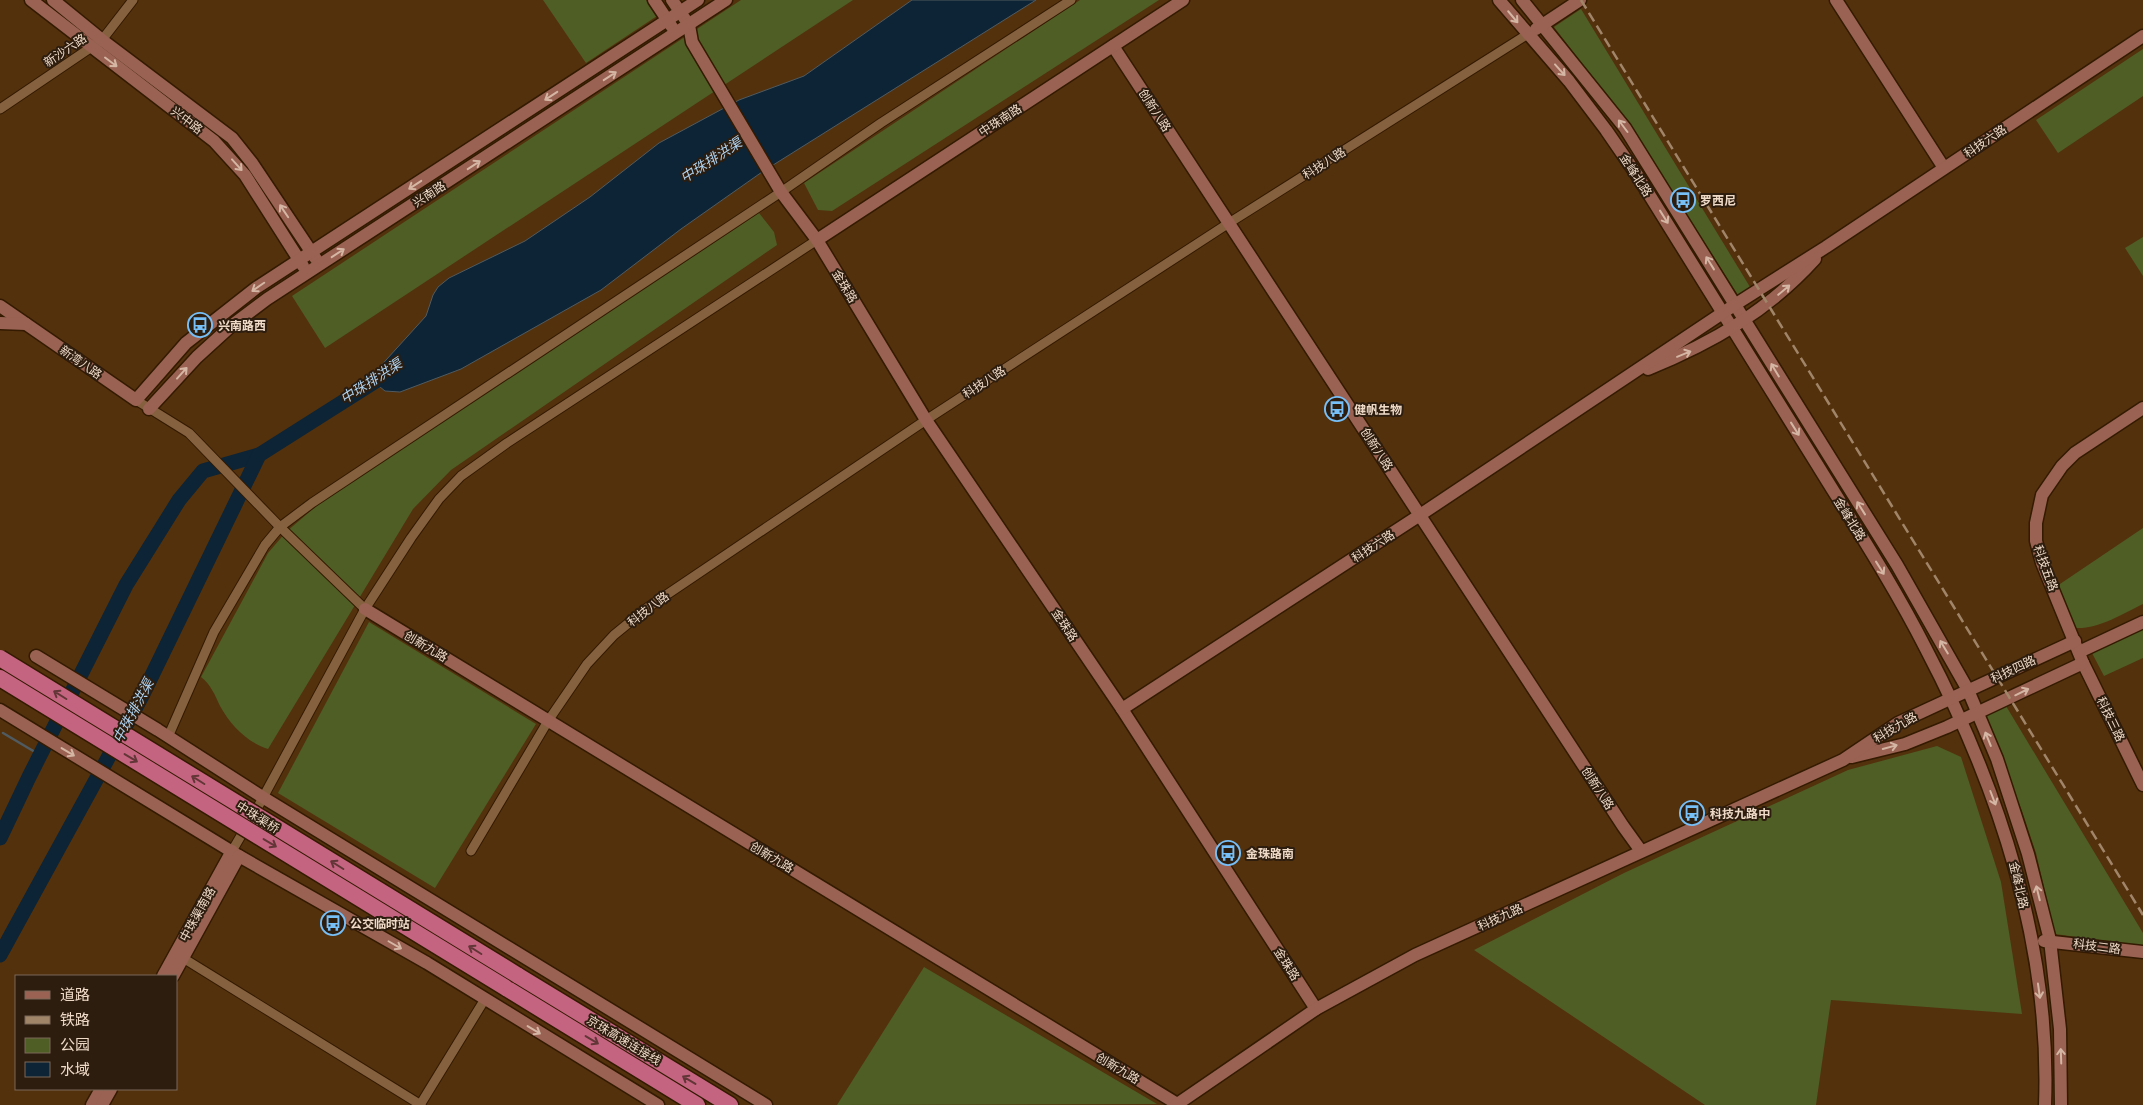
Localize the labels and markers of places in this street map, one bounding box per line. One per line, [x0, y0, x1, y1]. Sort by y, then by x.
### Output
bus stop icon: 罗西尼 [1670, 187, 1696, 213]
place label: 罗西尼 [1700, 192, 1736, 209]
bus stop icon: 兴南路西 [187, 312, 213, 338]
place label: 兴南路西 [218, 317, 266, 334]
bus stop icon: 健帆生物 [1324, 396, 1350, 422]
place label: 健帆生物 [1354, 401, 1402, 418]
bus stop icon: 科技九路中 [1679, 800, 1705, 826]
place label: 科技九路中 [1710, 805, 1770, 822]
bus stop icon: 金珠路南 [1215, 840, 1241, 866]
place label: 金珠路南 [1246, 845, 1294, 862]
bus stop icon: 公交临时站 [320, 910, 346, 936]
place label: 公交临时站 [350, 915, 410, 932]

